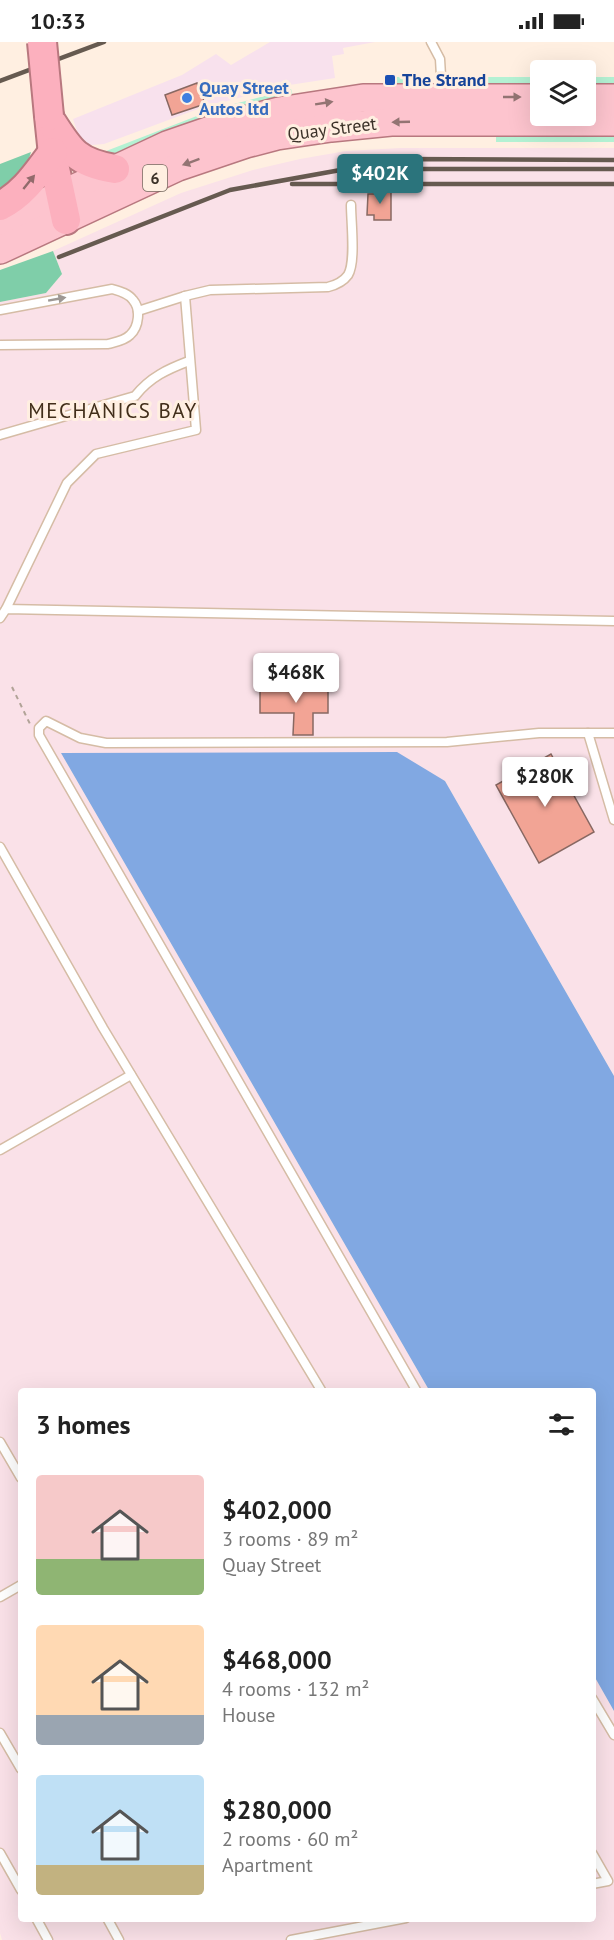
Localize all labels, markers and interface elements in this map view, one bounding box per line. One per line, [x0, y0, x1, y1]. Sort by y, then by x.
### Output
text: 10:33 [30, 7, 86, 35]
map controls [530, 60, 596, 126]
button: layers [530, 60, 596, 126]
place label: The Strand [402, 68, 486, 91]
marker: The Strand [383, 73, 397, 87]
place label: Quay Street Autos ltd [199, 76, 290, 120]
marker: Quay Street Autos ltd [180, 91, 194, 105]
one-way arrow [502, 92, 521, 102]
one-way arrow [315, 99, 334, 108]
street label: Quay Street [286, 112, 378, 145]
one-way arrow [391, 117, 410, 126]
pin: $402K [338, 154, 422, 205]
one-way arrow [182, 158, 200, 167]
text: $402K [351, 160, 409, 186]
road number: 6 [143, 165, 167, 191]
one-way arrow [23, 174, 36, 190]
one-way arrow [48, 294, 67, 303]
district label: MECHANICS BAY [28, 397, 198, 424]
pin: $468K [254, 653, 338, 704]
text: $468K [267, 659, 325, 685]
pin: $280K [503, 757, 587, 808]
text: $280K [516, 763, 574, 789]
text: 3 homes [36, 1408, 131, 1441]
icon: filters [545, 1408, 578, 1441]
text: $402,000 [222, 1493, 332, 1526]
icon: home [84, 1499, 156, 1571]
text: 3 rooms · 89 m² [222, 1526, 358, 1552]
text: Quay Street [222, 1552, 321, 1578]
text: $468,000 [222, 1643, 332, 1676]
icon: home [84, 1649, 156, 1721]
text: 4 rooms · 132 m² [222, 1676, 369, 1702]
text: House [222, 1702, 276, 1728]
text: $280,000 [222, 1793, 332, 1826]
icon: home [84, 1799, 156, 1871]
text: 2 rooms · 60 m² [222, 1826, 358, 1852]
text: Apartment [222, 1852, 313, 1878]

